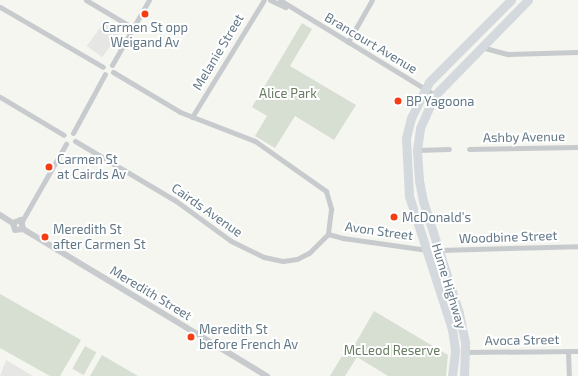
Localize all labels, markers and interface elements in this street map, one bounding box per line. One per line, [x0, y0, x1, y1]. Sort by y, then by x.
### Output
marker: Carmen St opp Weigand Av [140, 9, 150, 19]
street label: Brancourt Avenue [322, 9, 420, 77]
street label: Melanie Street [189, 11, 247, 93]
place label: Carmen St opp Weigand Av [102, 20, 188, 51]
park label: Alice Park [259, 85, 317, 101]
place label: BP Yagoona [406, 93, 475, 109]
marker: BP Yagoona [393, 96, 403, 106]
street label: Ashby Avenue [482, 128, 566, 146]
place label: Carmen St at Cairds Av [57, 152, 127, 183]
marker: Carmen St at Cairds Av [44, 162, 54, 172]
street label: Cairds Avenue [168, 180, 246, 240]
place label: McDonald's [402, 209, 471, 225]
marker: McDonald's [389, 212, 399, 222]
street label: Avon Street [344, 219, 414, 243]
place label: Meredith St after Carmen St [53, 222, 146, 253]
street label: Woodbine Street [459, 227, 557, 247]
marker: Meredith St after Carmen St [40, 232, 50, 242]
street label: Hume Highway [429, 241, 469, 331]
street label: Meredith Street [107, 262, 195, 324]
place label: Meredith St before French Av [199, 322, 298, 353]
marker: Meredith St before French Av [186, 332, 196, 342]
street label: Avoca Street [485, 332, 559, 348]
park label: McLeod Reserve [344, 342, 440, 358]

